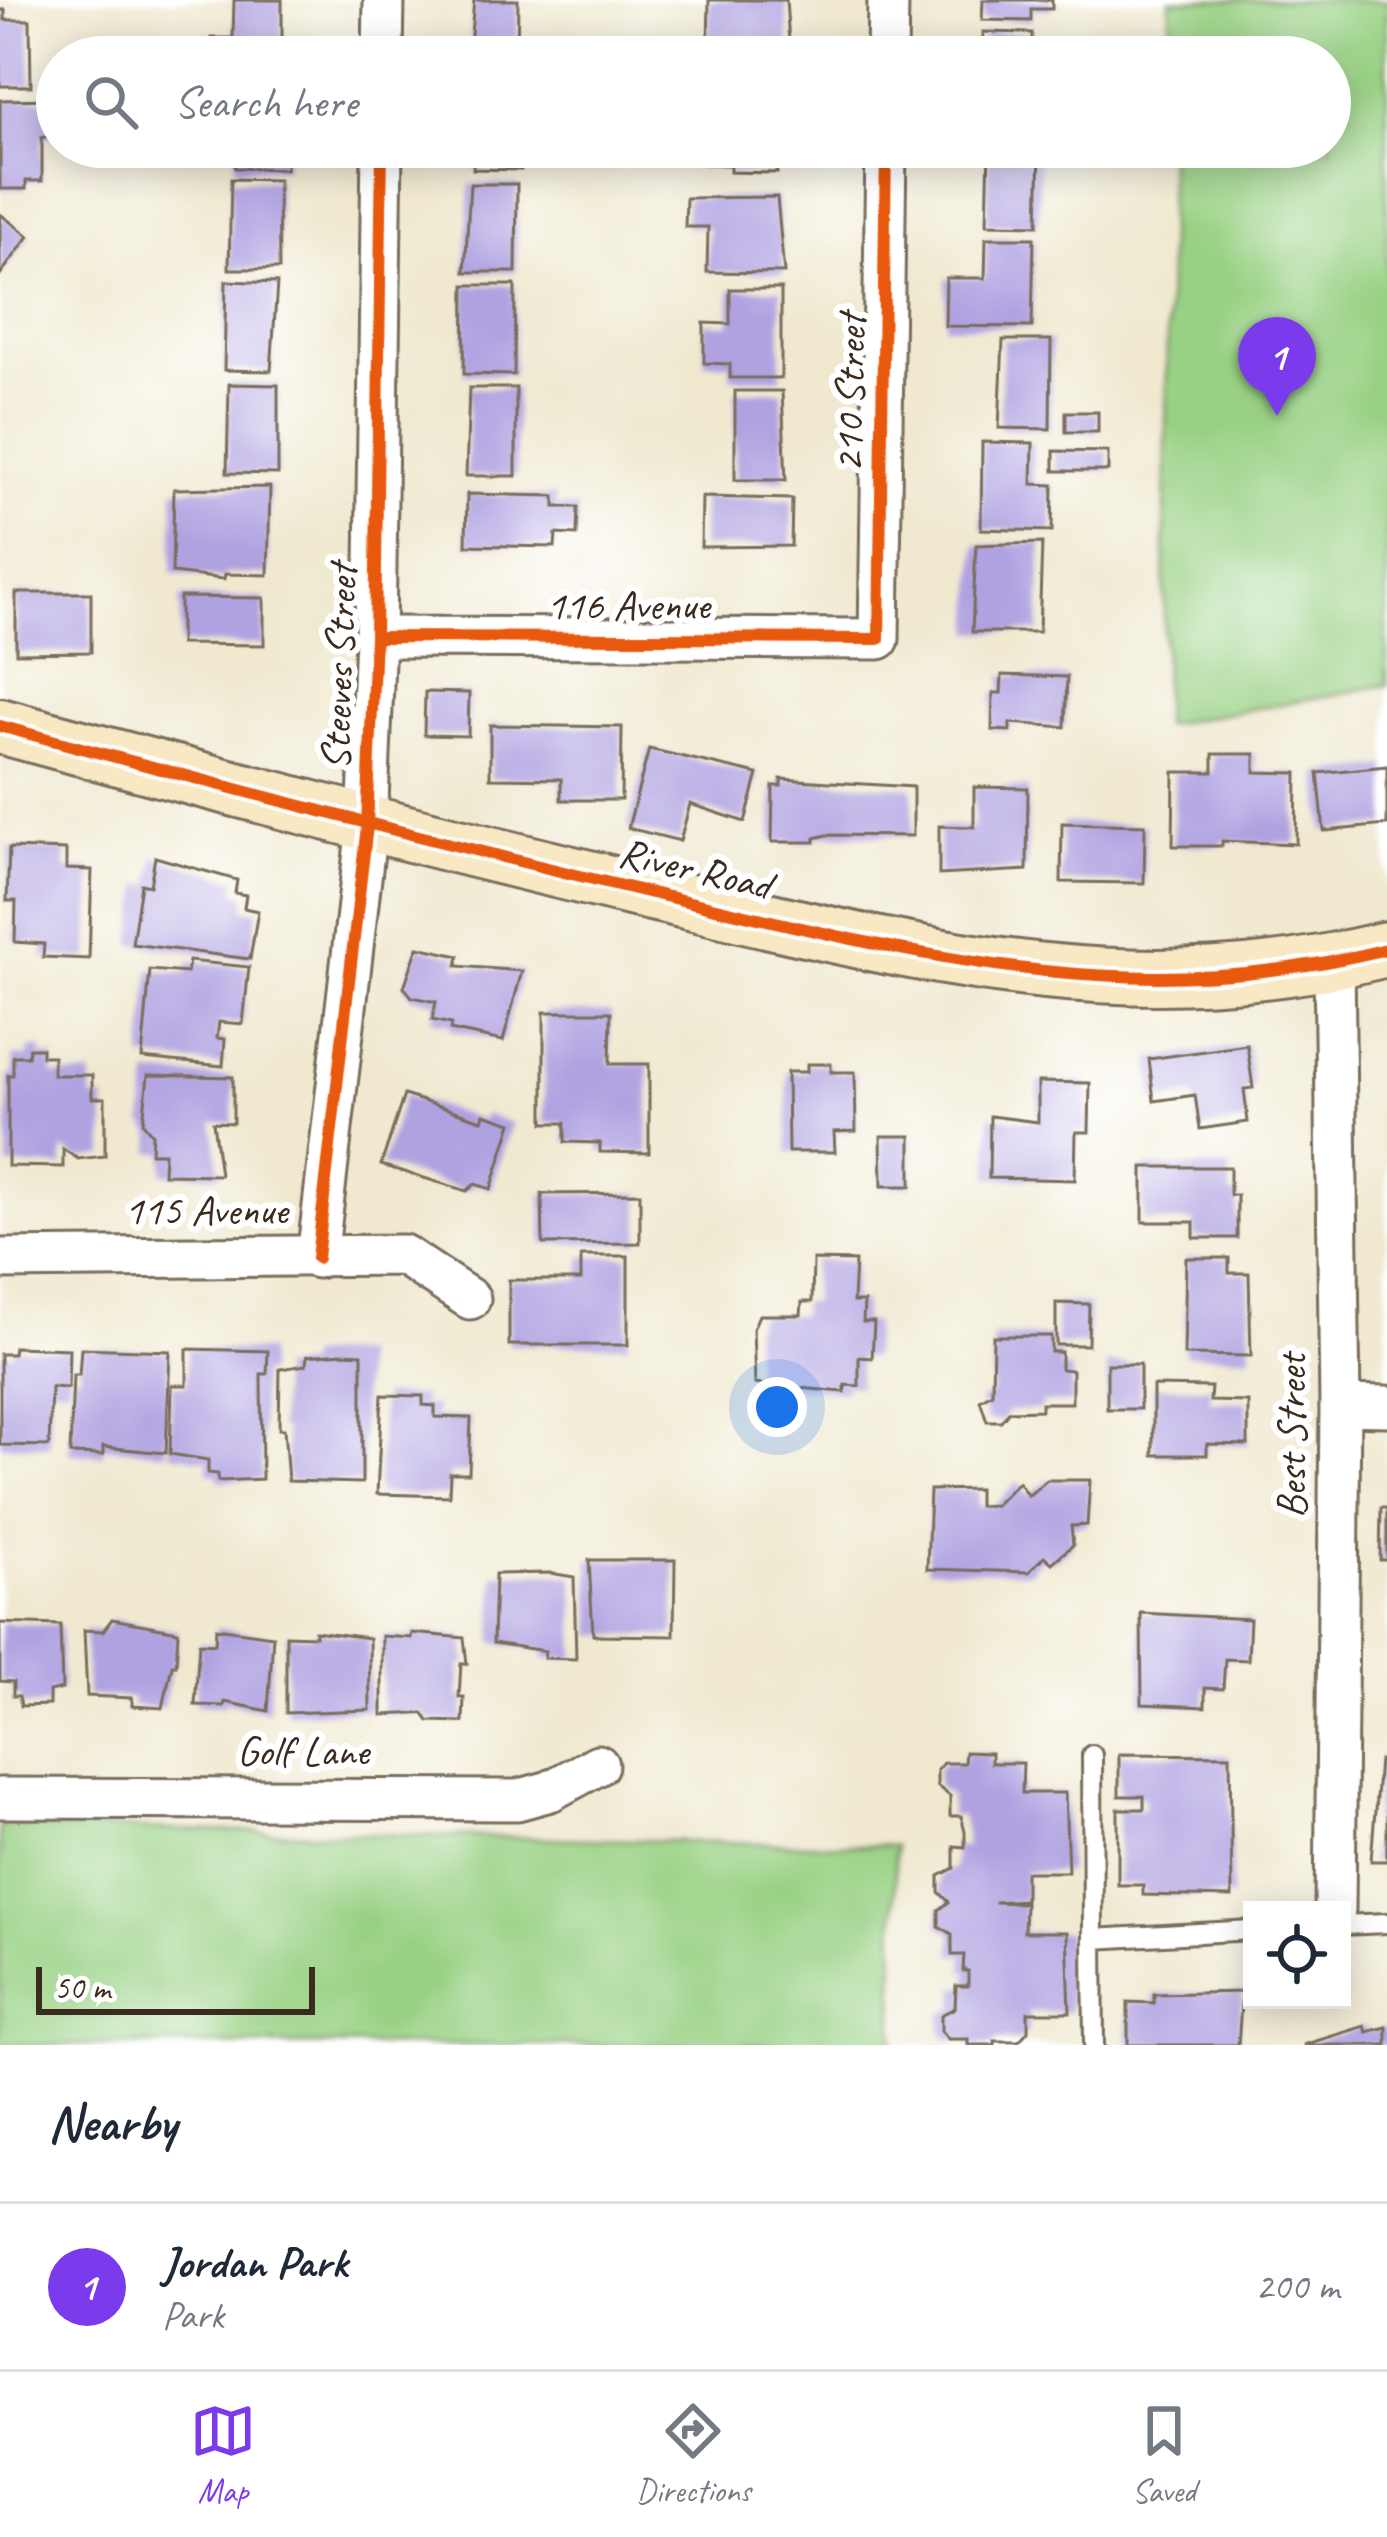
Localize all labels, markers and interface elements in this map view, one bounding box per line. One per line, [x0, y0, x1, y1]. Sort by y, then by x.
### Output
search box [36, 36, 1351, 168]
icon: search [78, 69, 144, 135]
text: Search here [174, 74, 357, 131]
street label: 210 Street [822, 308, 878, 473]
pin: 1 [1238, 317, 1316, 416]
street label: Steeves Street [309, 558, 369, 771]
street label: 116 Avenue [546, 579, 712, 632]
street label: River Road [614, 826, 781, 913]
street label: 115 Avenue [124, 1184, 290, 1237]
street label: Best Street [1265, 1350, 1318, 1518]
your location [747, 1377, 807, 1437]
street label: Golf Lane [237, 1725, 371, 1778]
map controls [1243, 1901, 1351, 2009]
button: locate [1243, 1901, 1351, 2009]
scale bar [36, 1961, 315, 2014]
text: 50 m [54, 1967, 110, 2009]
text: Nearby [48, 2091, 176, 2155]
text: Jordan Park [162, 2234, 347, 2291]
text: 1 [78, 2262, 96, 2311]
text: 200 m [1255, 2262, 1339, 2311]
text: Park [162, 2291, 224, 2340]
tab: Map [190, 2398, 256, 2512]
tab: Directions [636, 2398, 751, 2512]
tab: Saved [1131, 2398, 1197, 2512]

